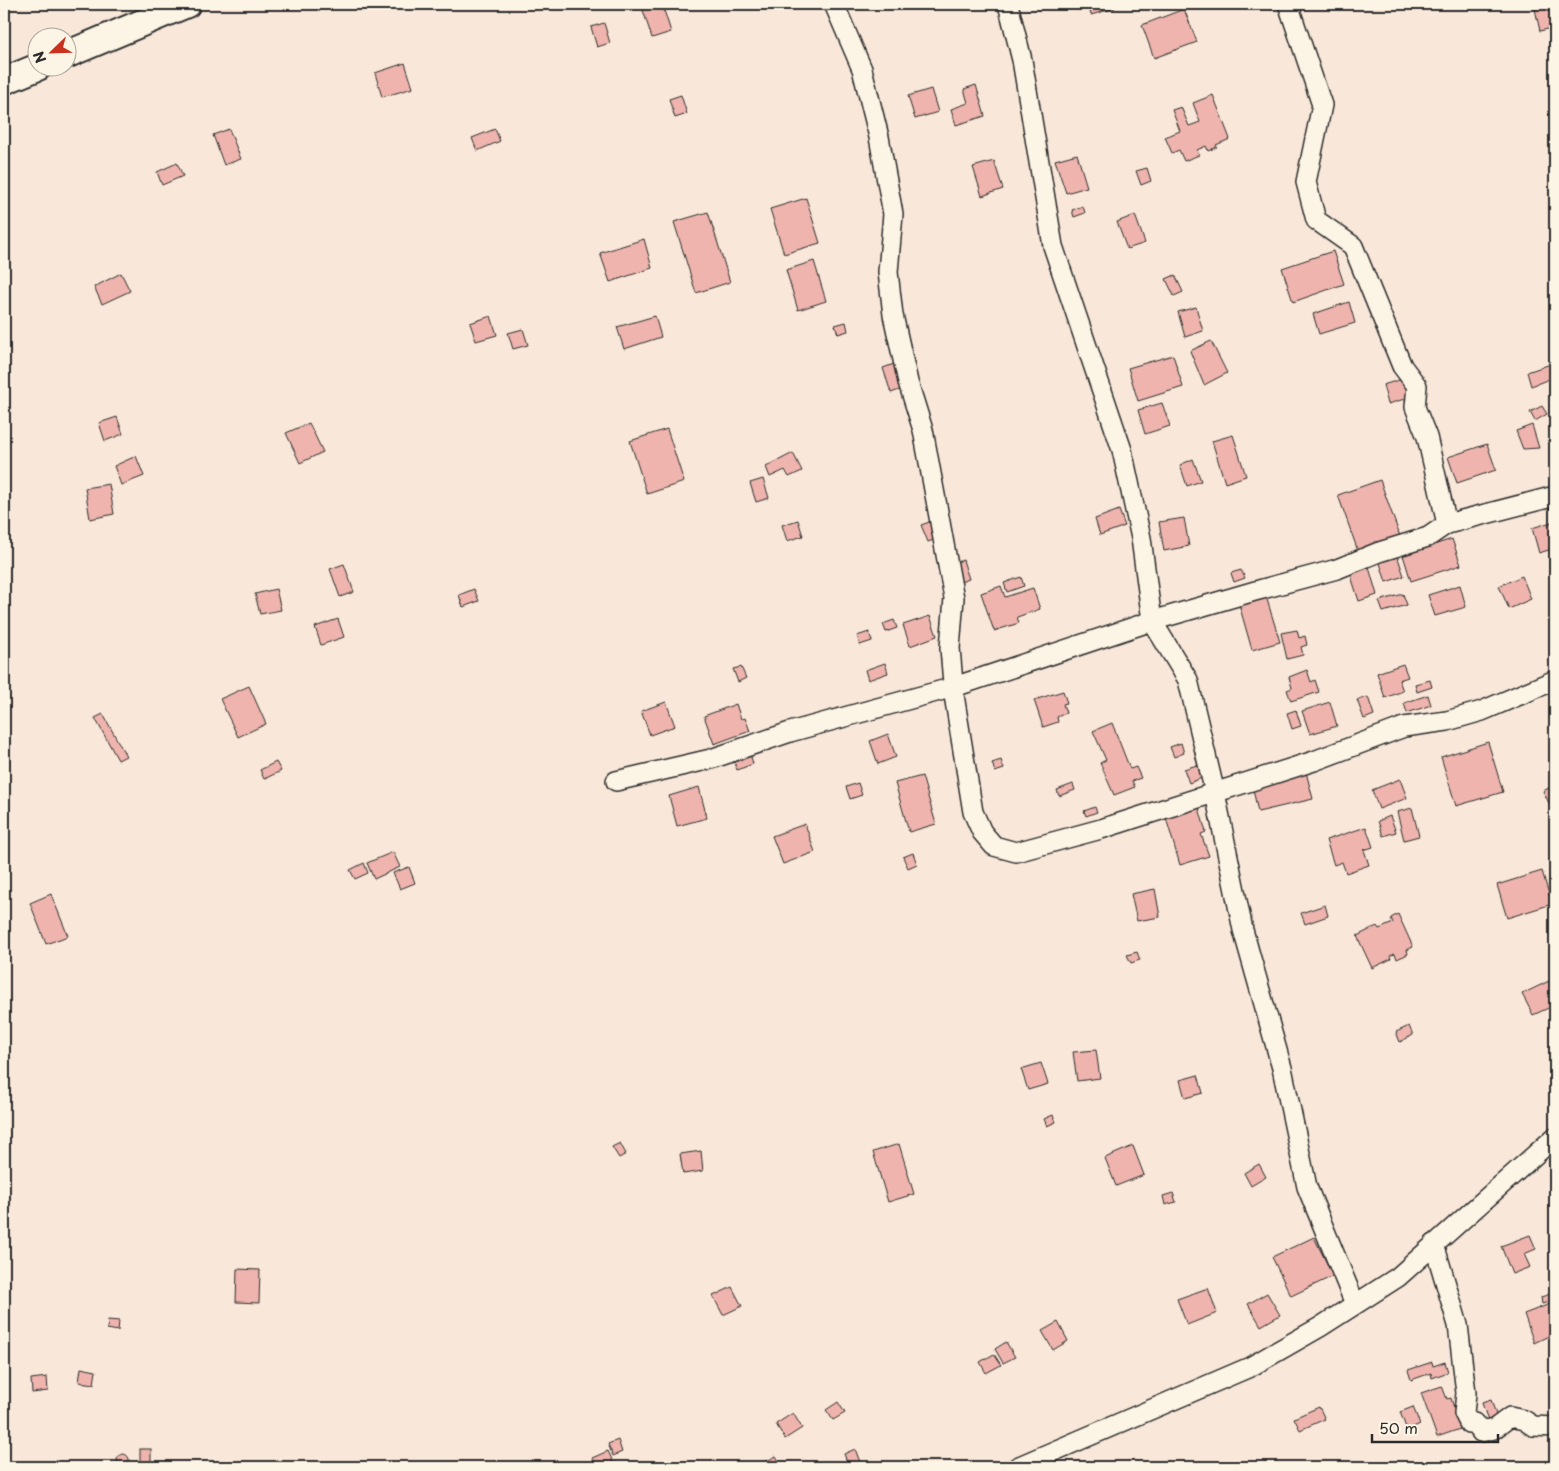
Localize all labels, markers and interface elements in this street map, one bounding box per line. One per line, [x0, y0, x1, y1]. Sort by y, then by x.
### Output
north arrow [28, 28, 78, 78]
text: N [28, 48, 51, 66]
scale bar [1372, 1411, 1498, 1443]
text: 50 m [1379, 1416, 1418, 1439]

